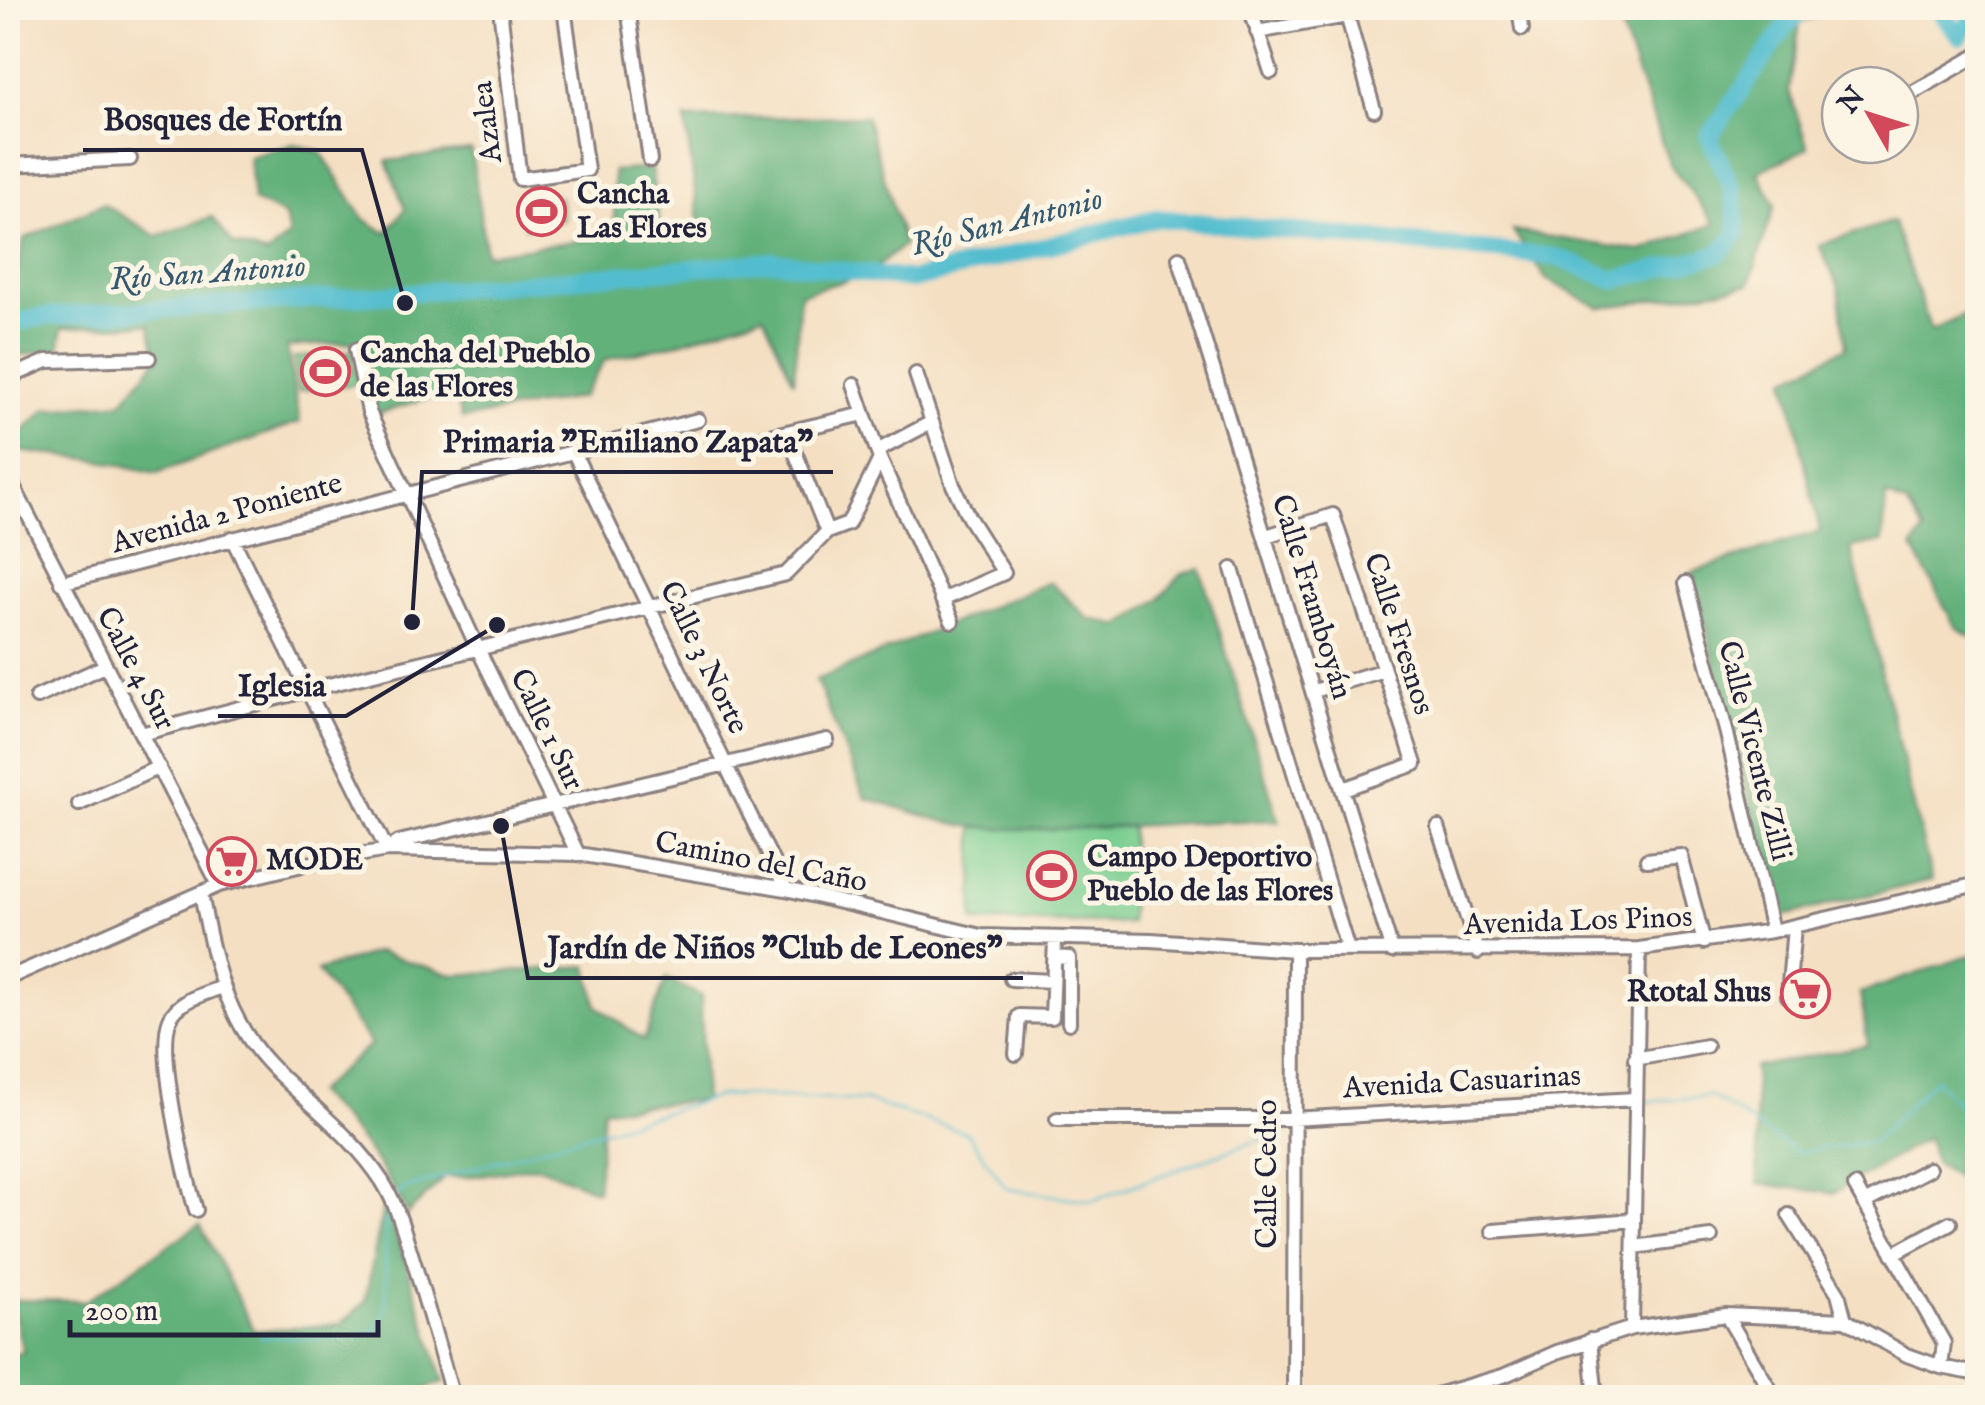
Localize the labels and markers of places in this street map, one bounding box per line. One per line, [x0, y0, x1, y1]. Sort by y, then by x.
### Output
callout: Bosques de Fortín [83, 88, 362, 150]
place label: Cancha Las Flores [577, 176, 707, 248]
sports icon: Cancha Las Flores [516, 186, 568, 238]
place label: Cancha del Pueblo de las Flores [360, 335, 590, 407]
sports icon: Cancha del Pueblo de las Flores [299, 345, 351, 397]
callout: Primaria "Emiliano Zapata" [422, 410, 833, 472]
callout: Iglesia [218, 654, 346, 716]
supermarket icon: MODE [205, 835, 257, 887]
place label: Campo Deportivo Pueblo de las Flores [1087, 839, 1333, 911]
place label: MODE [266, 842, 363, 880]
sports icon: Campo Deportivo Pueblo de las Flores [1026, 849, 1078, 901]
callout: Jardín de Niños "Club de Leones" [528, 916, 1023, 978]
supermarket icon: Rtotal Shus [1780, 967, 1832, 1019]
place label: Rtotal Shus [1627, 974, 1771, 1012]

